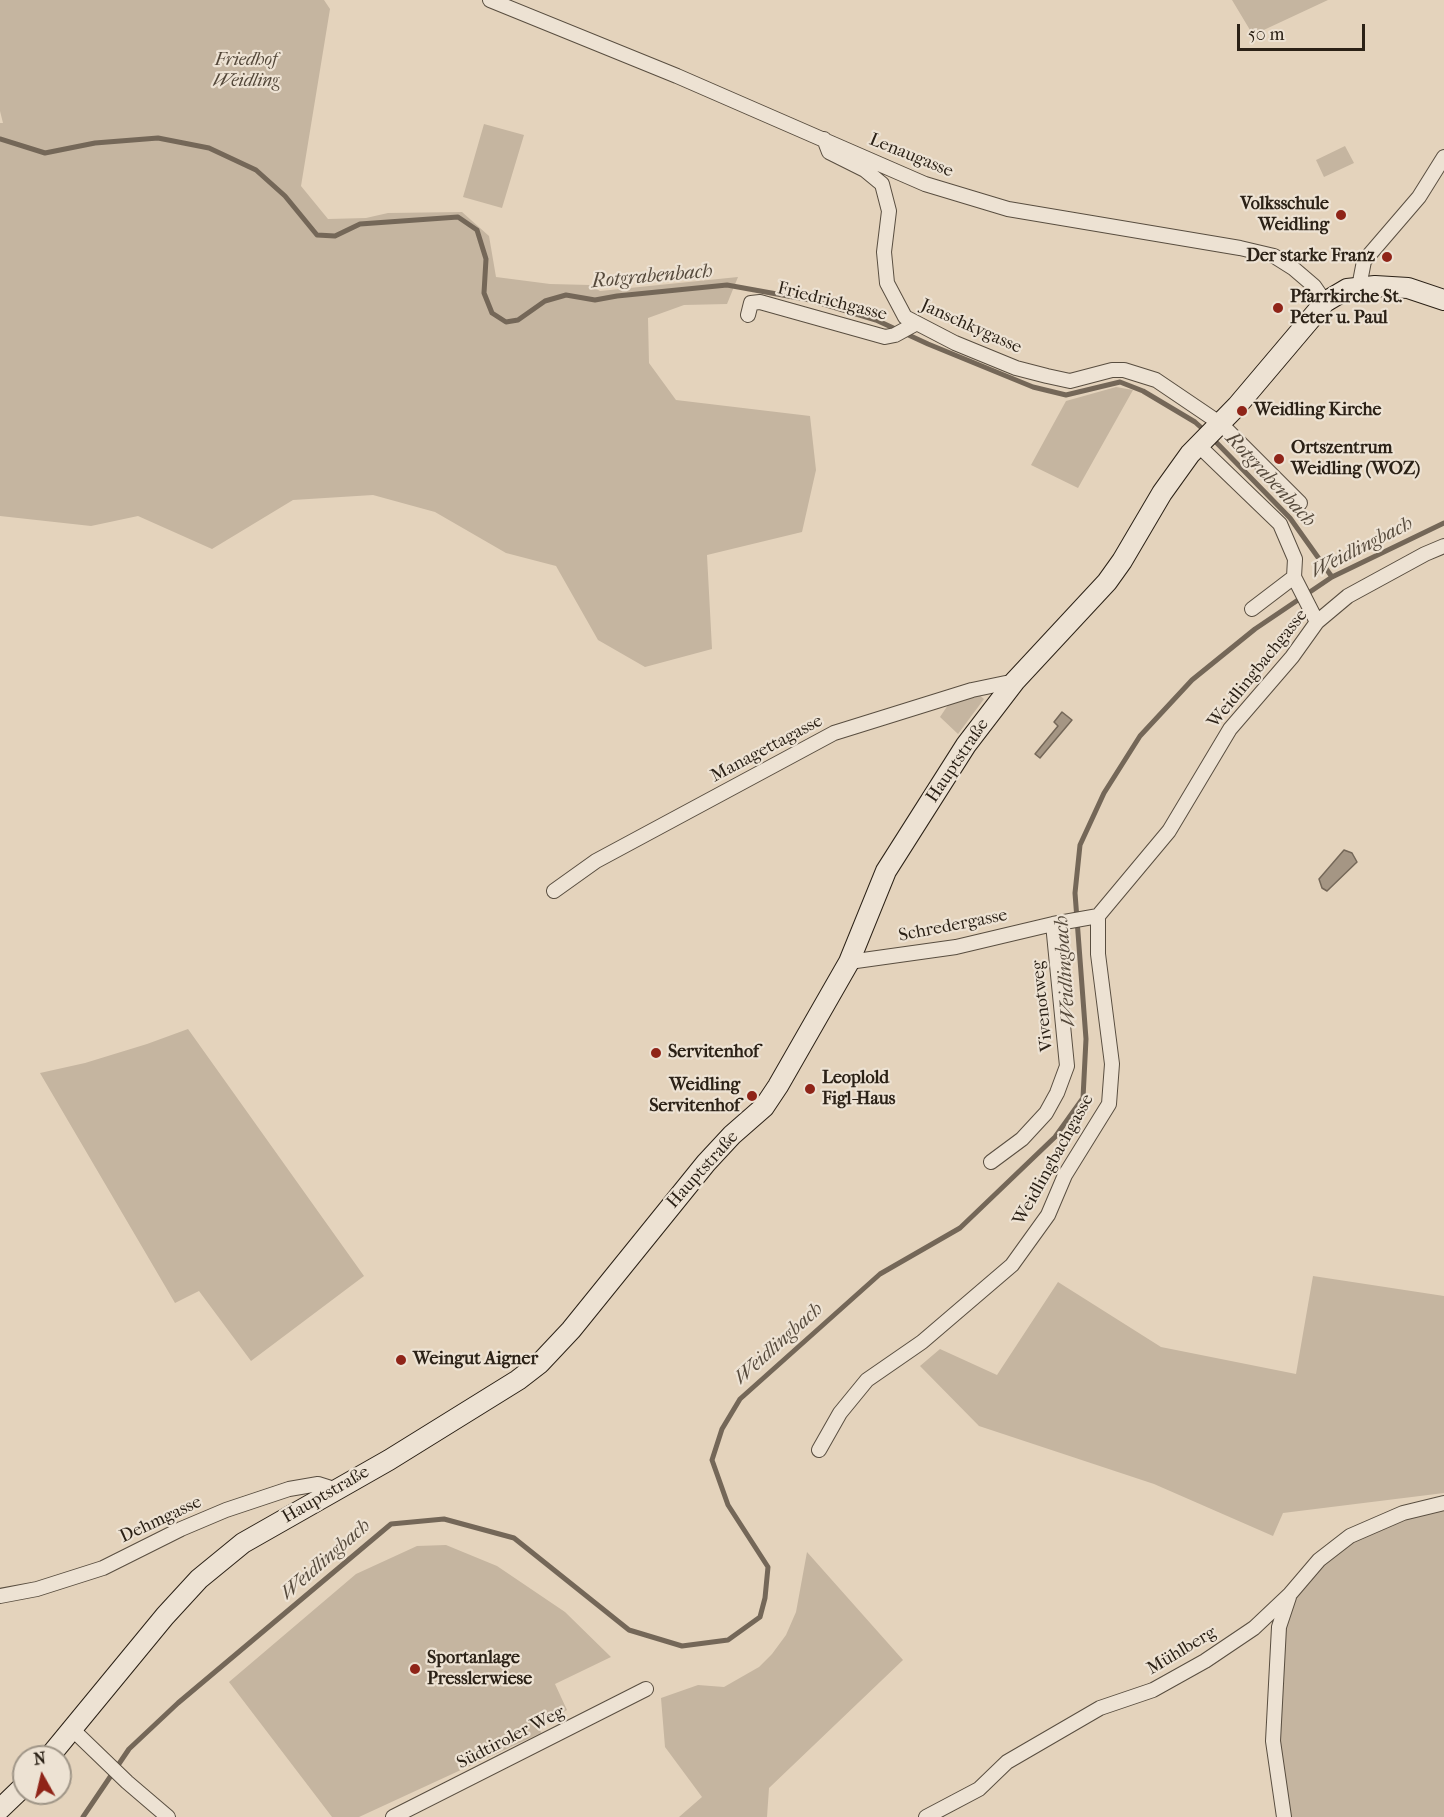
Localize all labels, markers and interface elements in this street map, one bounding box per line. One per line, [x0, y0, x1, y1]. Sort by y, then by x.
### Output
scale bar [1240, 12, 1368, 50]
text: 50 m [1248, 24, 1284, 45]
park label: Friedhof Weidling [213, 50, 279, 92]
street label: Lenaugasse [866, 129, 956, 183]
place label: Volksschule Weidling [1240, 194, 1329, 236]
marker: Volksschule Weidling [1334, 208, 1348, 222]
place label: Der starke Franz [1246, 246, 1375, 268]
marker: Der starke Franz [1380, 250, 1394, 264]
water label: Rotgrabenbach [590, 260, 714, 294]
street label: Friedrichgasse [775, 278, 889, 326]
place label: Pfarrkirche St. Peter u. Paul [1290, 287, 1402, 330]
street label: Janschkygasse [917, 295, 1025, 359]
marker: Pfarrkirche St. Peter u. Paul [1271, 301, 1285, 315]
place label: Weidling Kirche [1254, 400, 1381, 422]
marker: Weidling Kirche [1235, 404, 1249, 418]
water label: Rotgrabenbach [1220, 427, 1320, 533]
place label: Ortszentrum Weidling (WOZ) [1291, 438, 1420, 480]
marker: Ortszentrum Weidling (WOZ) [1272, 452, 1286, 466]
water label: Weidlingbach [1307, 512, 1417, 584]
street label: Weidlingbachgasse [1203, 605, 1313, 733]
street label: Managettagasse [707, 711, 827, 787]
street label: Hauptstraße [922, 715, 994, 807]
street label: Schredergasse [897, 905, 1009, 947]
water label: Weidlingbach [1050, 915, 1082, 1027]
street label: Vivenotweg [1027, 959, 1059, 1053]
place label: Servitenhof [668, 1042, 759, 1064]
marker: Servitenhof [649, 1046, 663, 1060]
place label: Leoplold Figl-Haus [822, 1068, 895, 1110]
place label: Weidling Servitenhof [649, 1075, 740, 1118]
marker: Leoplold Figl-Haus [803, 1082, 817, 1096]
marker: Weidling Servitenhof [745, 1089, 759, 1103]
street label: Weidlingbachgasse [1009, 1091, 1099, 1229]
street label: Hauptstraße [663, 1127, 743, 1213]
water label: Weidlingbach [730, 1298, 828, 1390]
place label: Weingut Aigner [413, 1349, 538, 1371]
marker: Weingut Aigner [394, 1353, 408, 1367]
street label: Hauptstraße [279, 1461, 373, 1529]
street label: Dehmgasse [117, 1492, 205, 1548]
water label: Weidlingbach [276, 1514, 376, 1606]
street label: Mühlberg [1143, 1622, 1221, 1680]
place label: Sportanlage Presslerwiese [427, 1648, 532, 1690]
marker: Sportanlage Presslerwiese [408, 1662, 422, 1676]
street label: Südtiroler Weg [454, 1702, 568, 1774]
north arrow [12, 1745, 72, 1805]
text: N [32, 1748, 47, 1769]

